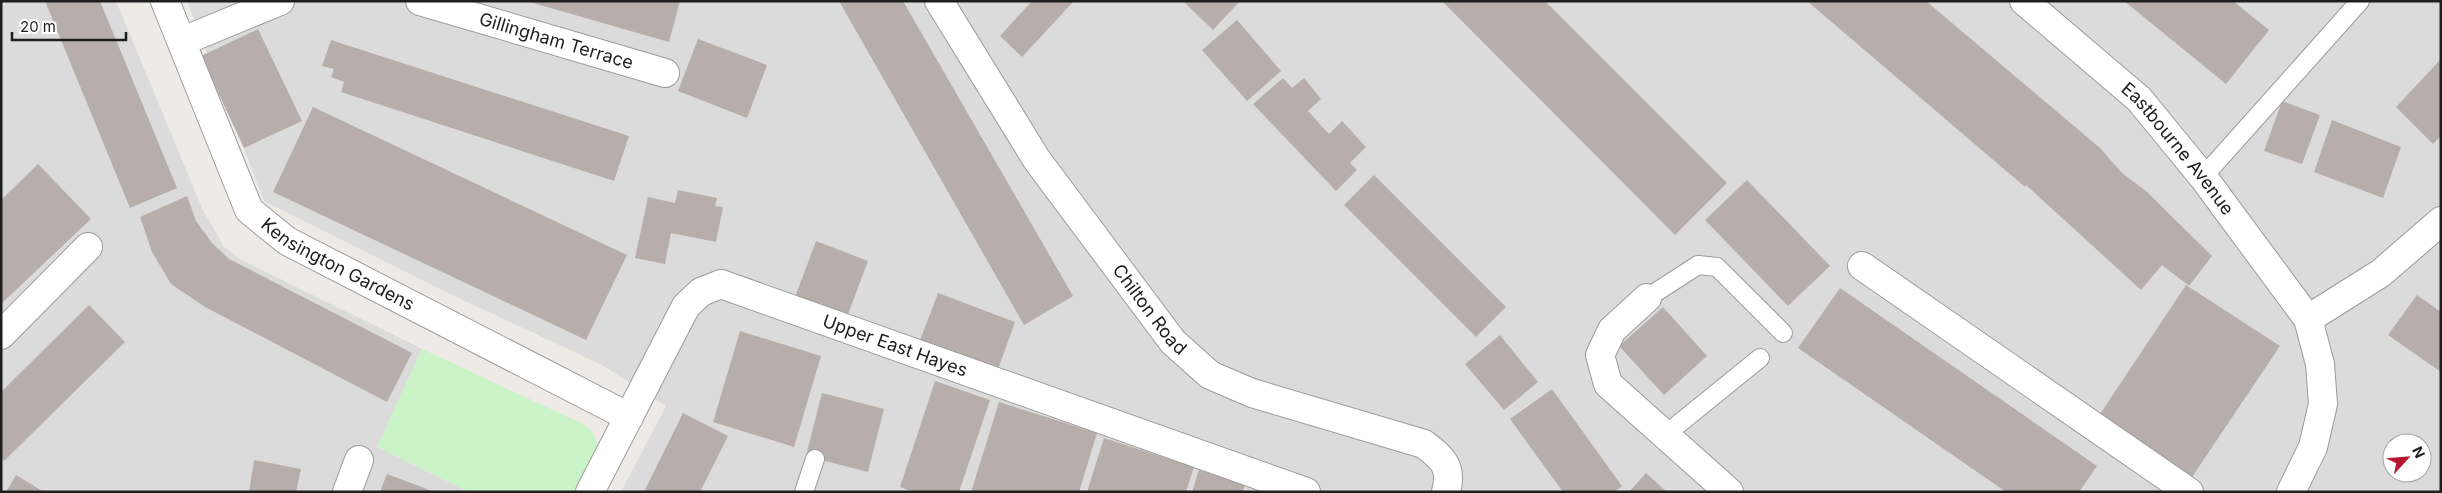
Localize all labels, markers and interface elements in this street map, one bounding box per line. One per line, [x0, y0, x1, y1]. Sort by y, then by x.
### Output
street label: Gillingham Terrace [477, 8, 636, 73]
scale bar [12, 10, 126, 42]
text: 20 m [20, 17, 56, 36]
street label: Eastbourne Avenue [2117, 78, 2238, 219]
street label: Kensington Gardens [257, 213, 418, 315]
street label: Chilton Road [1109, 260, 1191, 359]
street label: Upper East Hayes [820, 310, 970, 381]
north arrow [2382, 433, 2432, 483]
text: N [2409, 444, 2429, 461]

